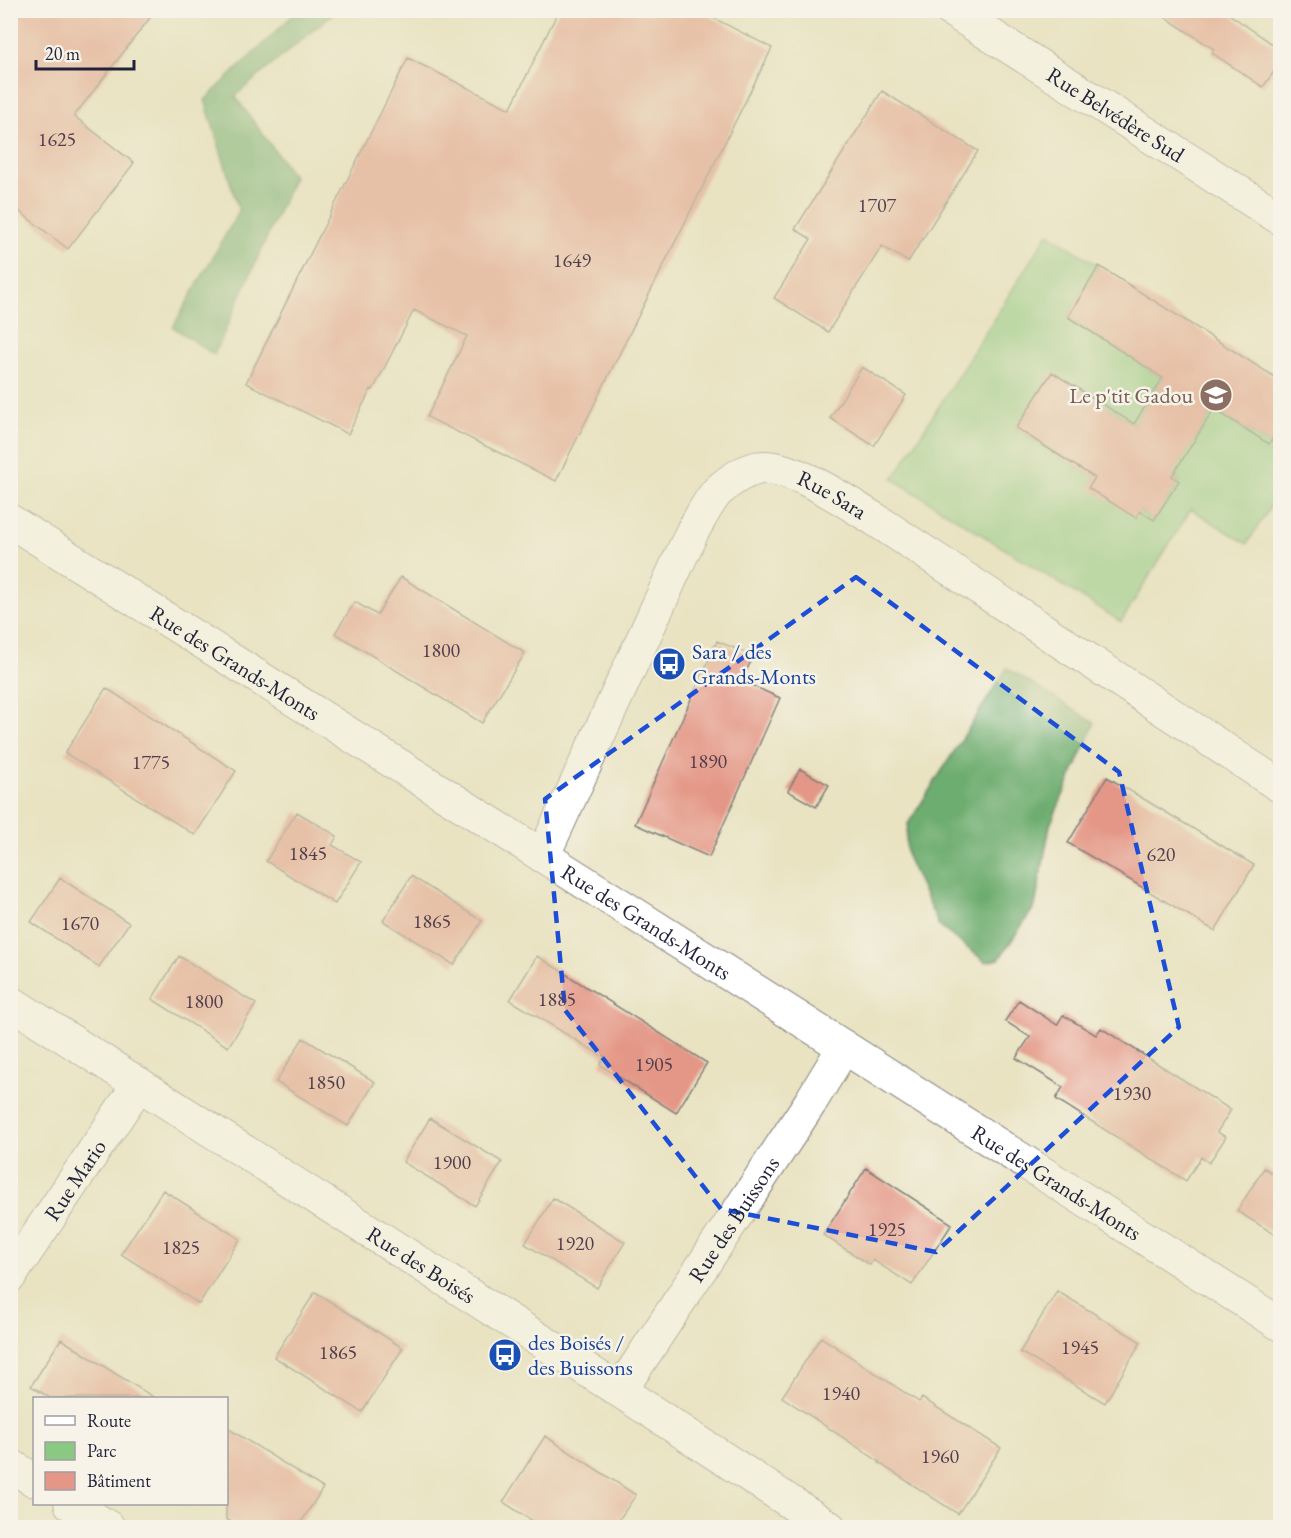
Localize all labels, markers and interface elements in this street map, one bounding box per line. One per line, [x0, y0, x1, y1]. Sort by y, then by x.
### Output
scale bar [36, 33, 134, 71]
text: 20 m [45, 42, 80, 65]
street label: Rue Belvédère Sud [1041, 60, 1191, 169]
house number: 1625 [38, 126, 76, 152]
house number: 1707 [858, 192, 897, 218]
house number: 1649 [553, 247, 592, 273]
school or university icon: Le p'tit Gadou [1198, 377, 1234, 413]
place label: Le p'tit Gadou [1069, 381, 1193, 410]
street label: Rue Sara [793, 463, 873, 526]
street label: Rue des Grands-Monts [144, 599, 325, 727]
house number: 1800 [422, 637, 461, 663]
place label: Sara / des Grands-Monts [692, 637, 816, 691]
bus stop icon: Sara / des Grands-Monts [651, 646, 687, 682]
house number: 1890 [689, 748, 728, 774]
house number: 1775 [132, 749, 170, 775]
house number: 1845 [289, 840, 327, 866]
house number: 620 [1147, 841, 1176, 867]
street label: Rue des Grands-Monts [556, 857, 736, 987]
house number: 1865 [413, 908, 451, 934]
house number: 1670 [61, 910, 100, 936]
house number: 1885 [538, 986, 576, 1012]
house number: 1800 [185, 988, 224, 1014]
house number: 1905 [635, 1051, 673, 1077]
house number: 1850 [307, 1069, 346, 1095]
house number: 1930 [1113, 1080, 1152, 1106]
street label: Rue des Grands-Monts [966, 1118, 1147, 1247]
street label: Rue Mario [37, 1134, 113, 1226]
house number: 1900 [433, 1149, 472, 1175]
street label: Rue des Buissons [682, 1151, 786, 1288]
house number: 1925 [868, 1216, 906, 1242]
street label: Rue des Boisés [361, 1219, 481, 1310]
house number: 1920 [556, 1230, 595, 1256]
house number: 1825 [162, 1234, 200, 1260]
place label: des Boisés / des Buissons [528, 1328, 633, 1382]
house number: 1945 [1061, 1334, 1099, 1360]
bus stop icon: des Boisés / des Buissons [487, 1337, 523, 1373]
house number: 1865 [319, 1339, 357, 1365]
house number: 1940 [822, 1380, 861, 1406]
legend [33, 1397, 228, 1505]
text: Route [87, 1409, 131, 1432]
text: Parc [87, 1439, 117, 1462]
house number: 1960 [921, 1443, 960, 1469]
text: Bâtiment [87, 1469, 151, 1492]

